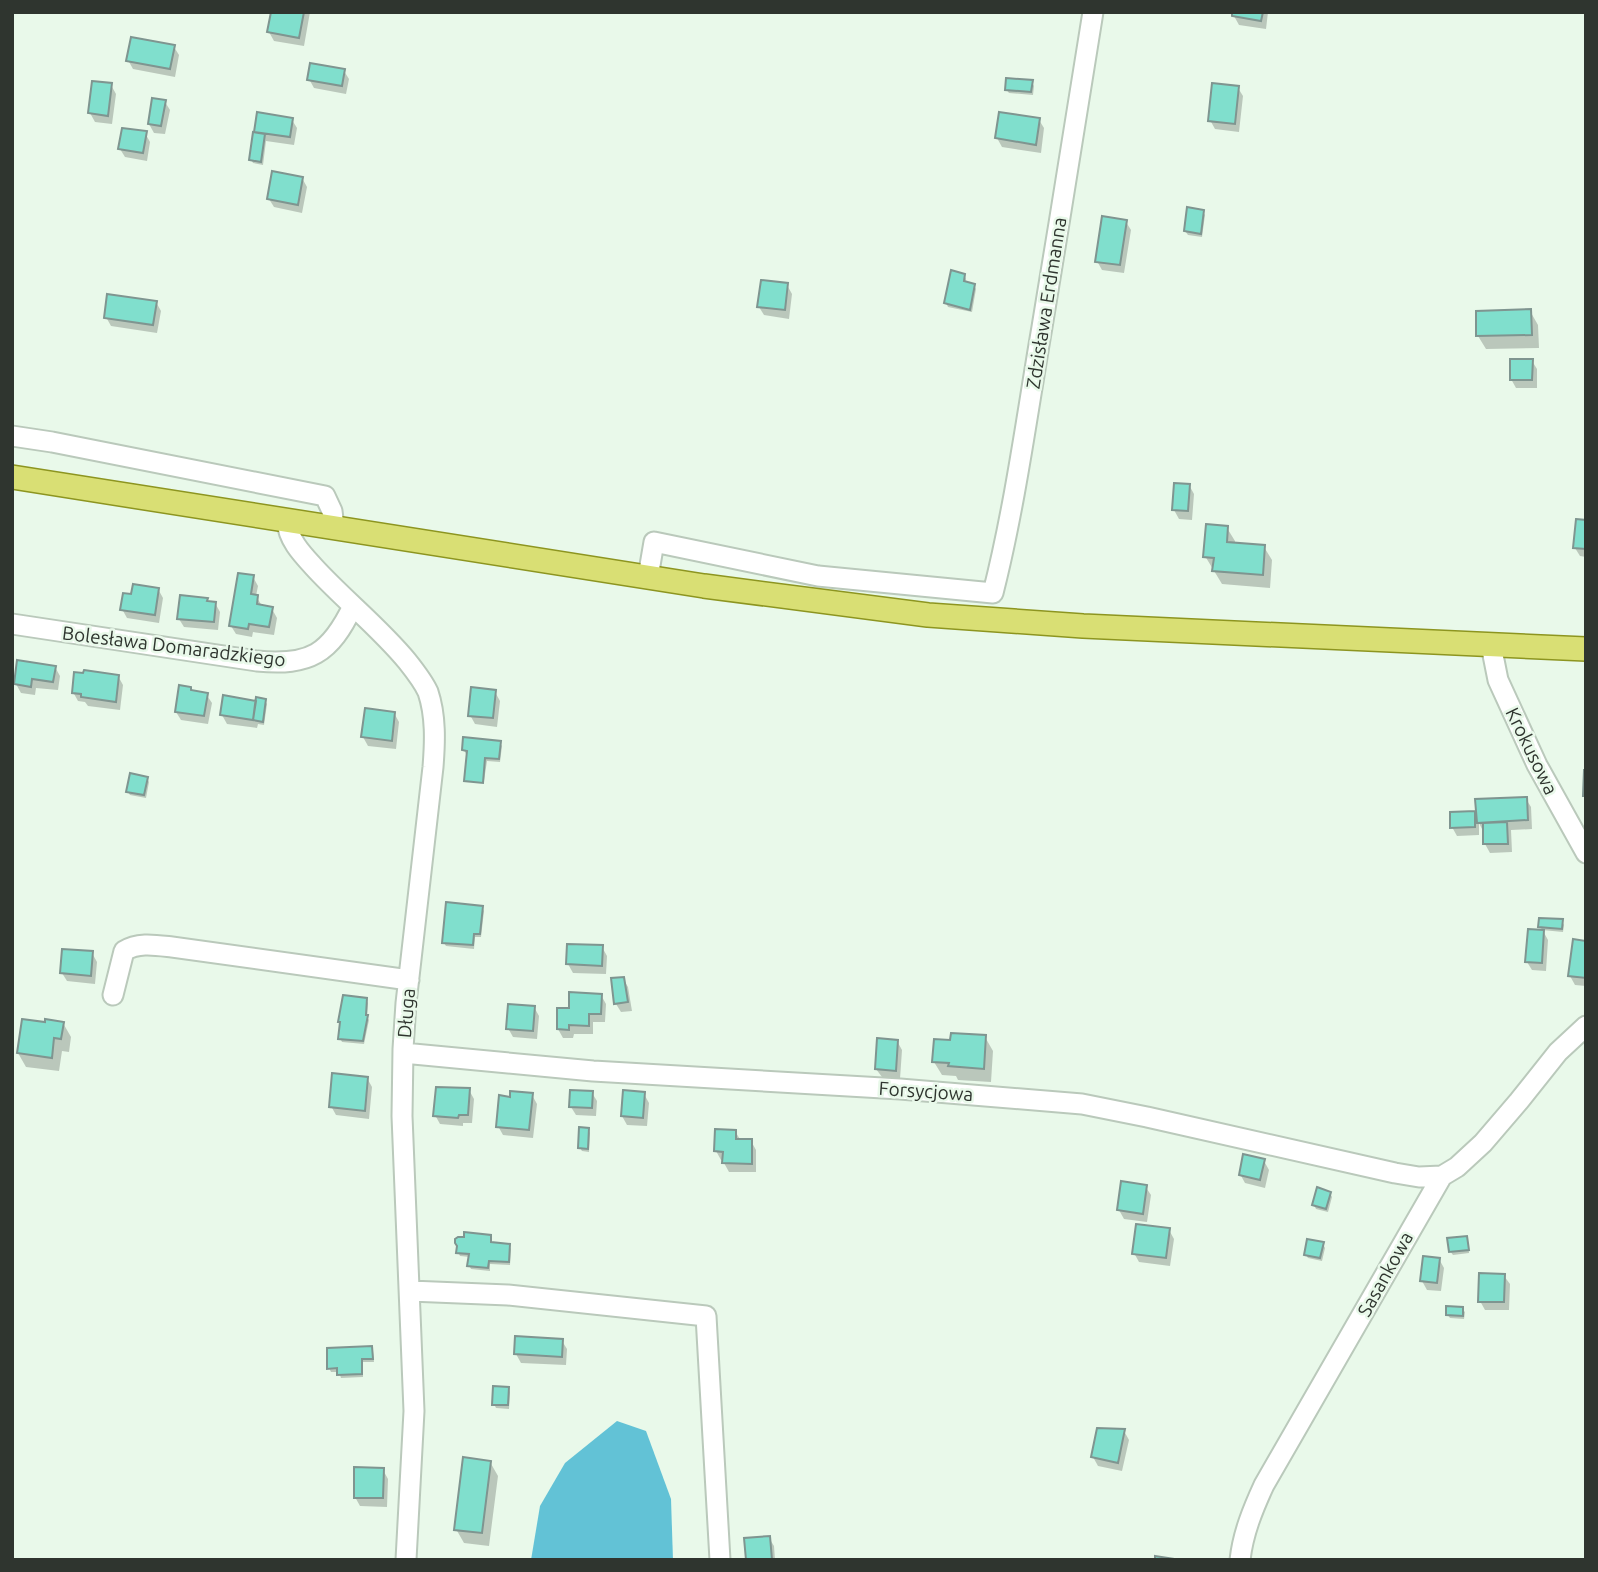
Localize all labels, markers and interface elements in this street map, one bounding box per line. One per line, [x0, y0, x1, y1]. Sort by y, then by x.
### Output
street label: Zdzisława Erdmanna [1022, 216, 1070, 390]
street label: Bolesława Domaradzkiego [61, 621, 287, 671]
street label: Krokusowa [1501, 704, 1563, 798]
street label: Długa [393, 987, 419, 1039]
street label: Forsycjowa [878, 1077, 974, 1105]
street label: Sasankowa [1353, 1228, 1417, 1320]

